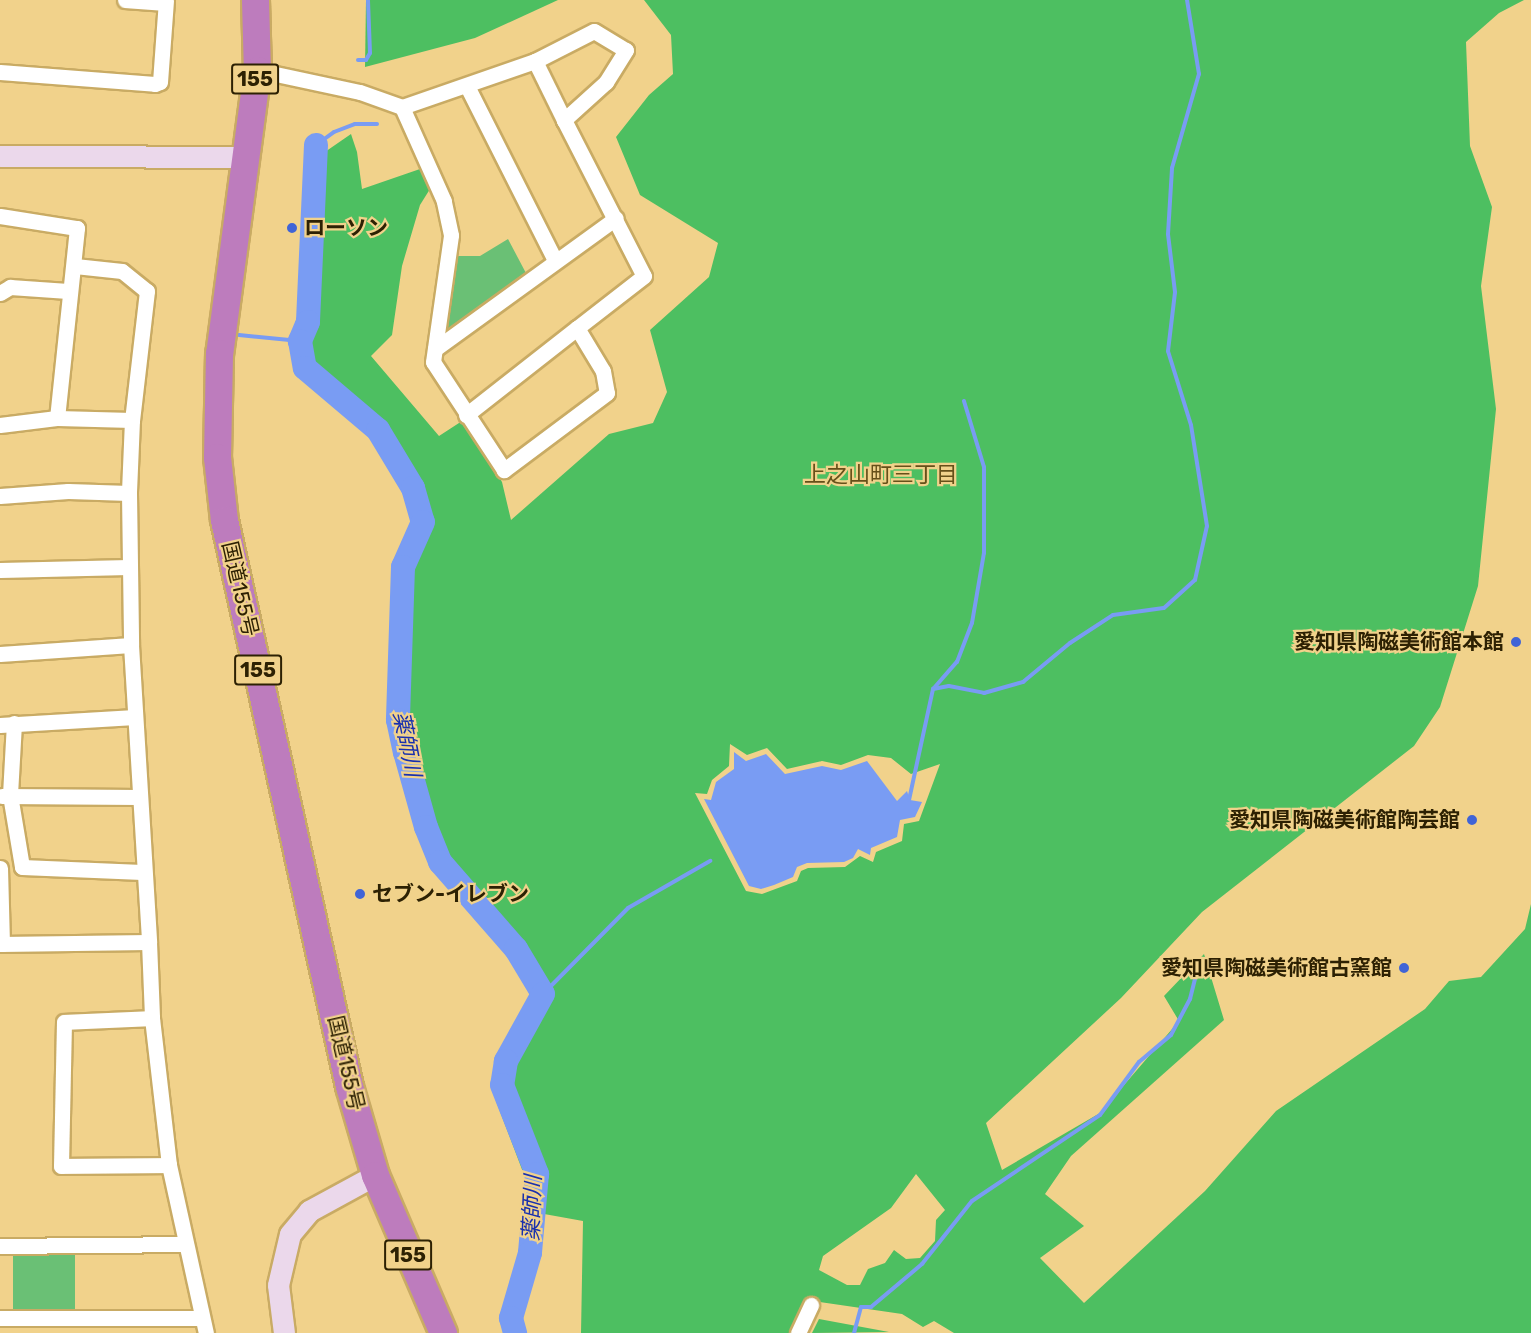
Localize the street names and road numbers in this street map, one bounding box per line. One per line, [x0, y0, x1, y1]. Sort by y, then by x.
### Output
road number: 155 [231, 62, 279, 96]
street label: 国道155号 [217, 539, 263, 639]
road number: 155 [234, 653, 282, 687]
street label: 国道155号 [323, 1013, 369, 1113]
road number: 155 [384, 1238, 432, 1272]

